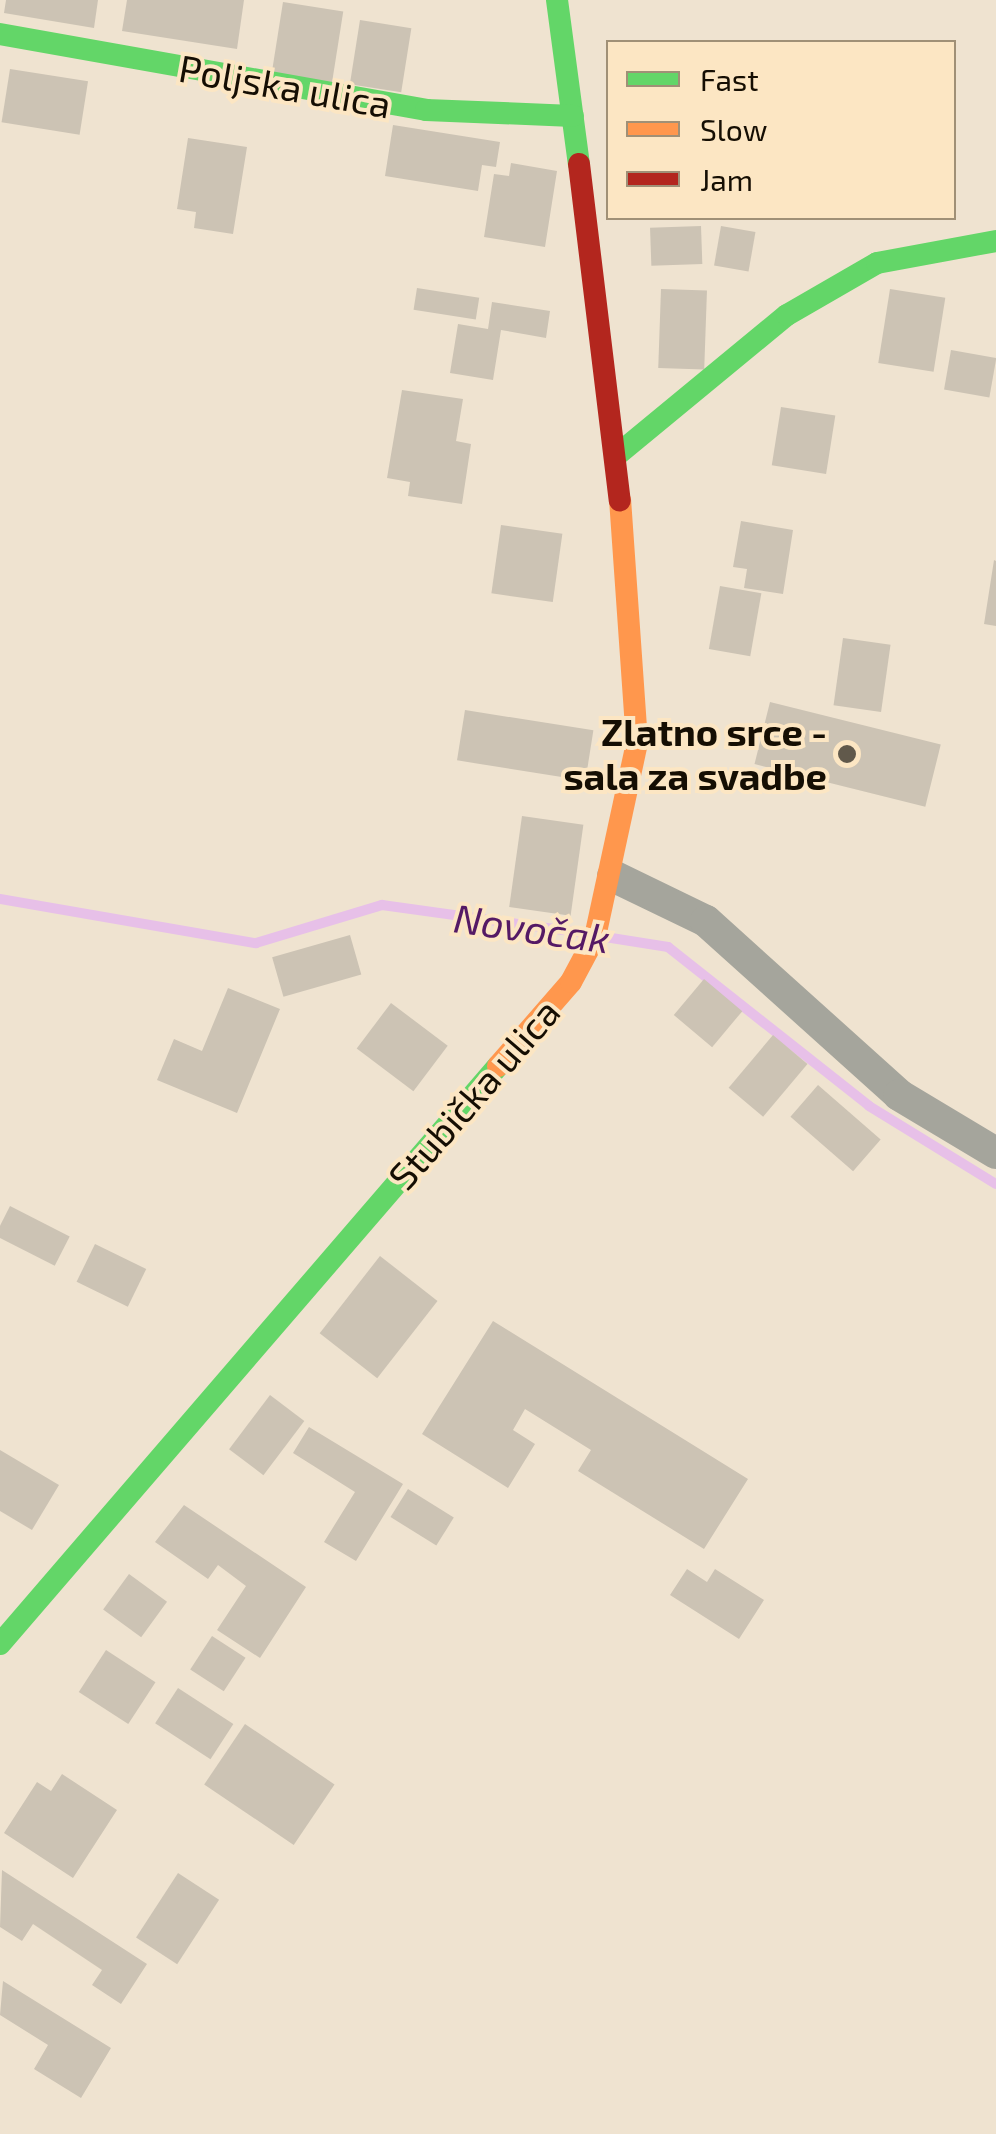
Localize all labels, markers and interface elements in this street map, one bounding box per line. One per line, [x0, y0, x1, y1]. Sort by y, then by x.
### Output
legend [606, 40, 956, 220]
street label: Poljska ulica [175, 45, 395, 127]
text: Fast [700, 61, 759, 97]
text: Slow [700, 111, 767, 147]
text: Jam [700, 161, 753, 197]
place label: Zlatno srce - sala za svadbe [563, 709, 827, 798]
marker: Zlatno srce - sala za svadbe [836, 743, 858, 765]
water label: Novočak [451, 892, 613, 962]
street label: Stubička ulica [379, 989, 569, 1199]

